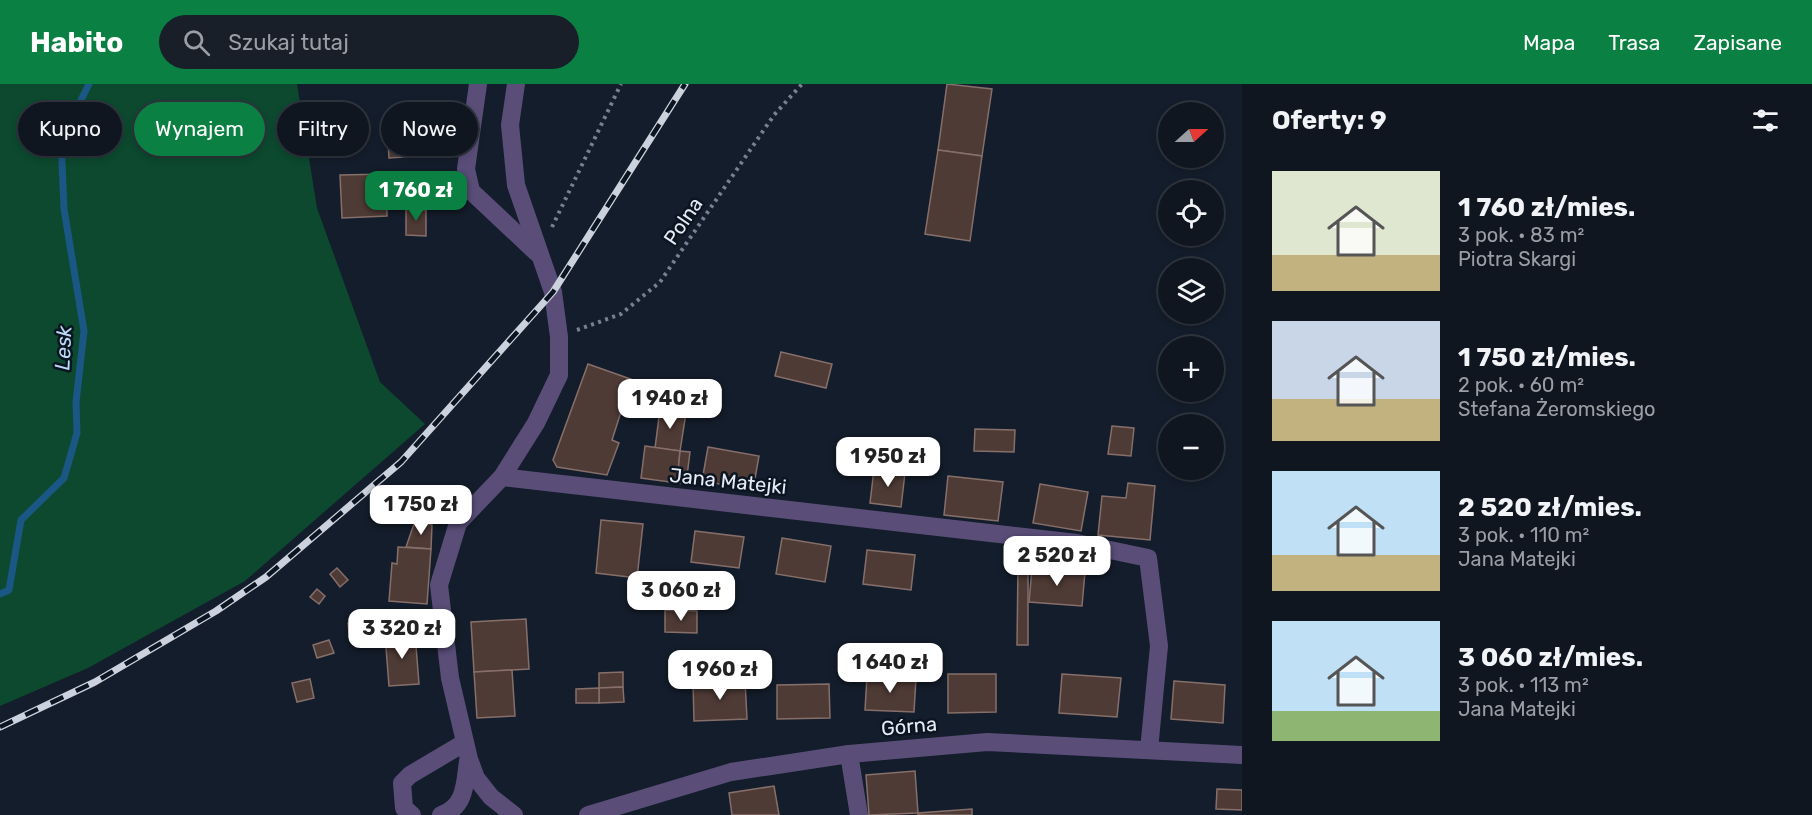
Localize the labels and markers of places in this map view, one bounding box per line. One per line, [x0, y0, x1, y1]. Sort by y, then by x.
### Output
pin: 1 760 zł [354, 171, 478, 222]
pin: 1 940 zł [608, 379, 732, 430]
pin: 1 950 zł [826, 437, 950, 488]
pin: 1 750 zł [359, 485, 483, 536]
pin: 2 520 zł [995, 536, 1119, 587]
pin: 3 060 zł [619, 571, 743, 622]
pin: 3 320 zł [340, 609, 464, 660]
pin: 1 640 zł [828, 643, 952, 694]
pin: 1 960 zł [658, 650, 782, 701]

